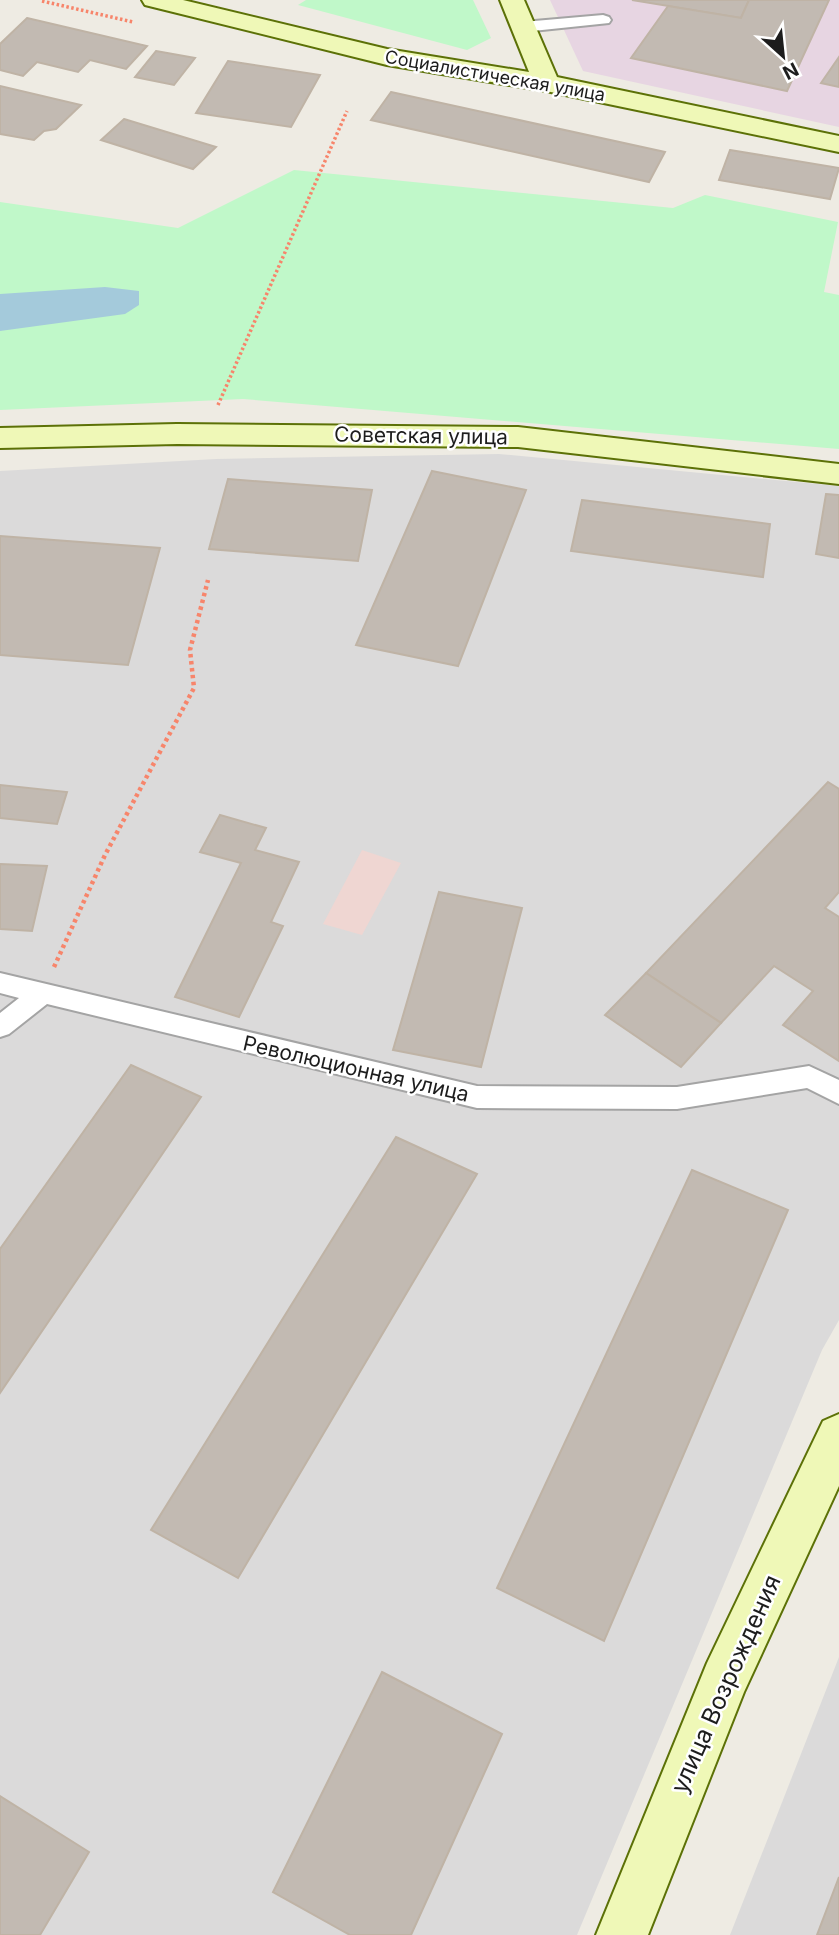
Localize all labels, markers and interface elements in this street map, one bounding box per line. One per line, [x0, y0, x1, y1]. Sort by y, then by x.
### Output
north arrow [748, 21, 818, 91]
street label: Социалистическая улица [383, 46, 607, 105]
text: N [779, 57, 802, 84]
street label: Советская улица [334, 421, 508, 450]
street label: Революционная улица [241, 1030, 472, 1107]
street label: улица Возрождения [664, 1570, 787, 1797]

